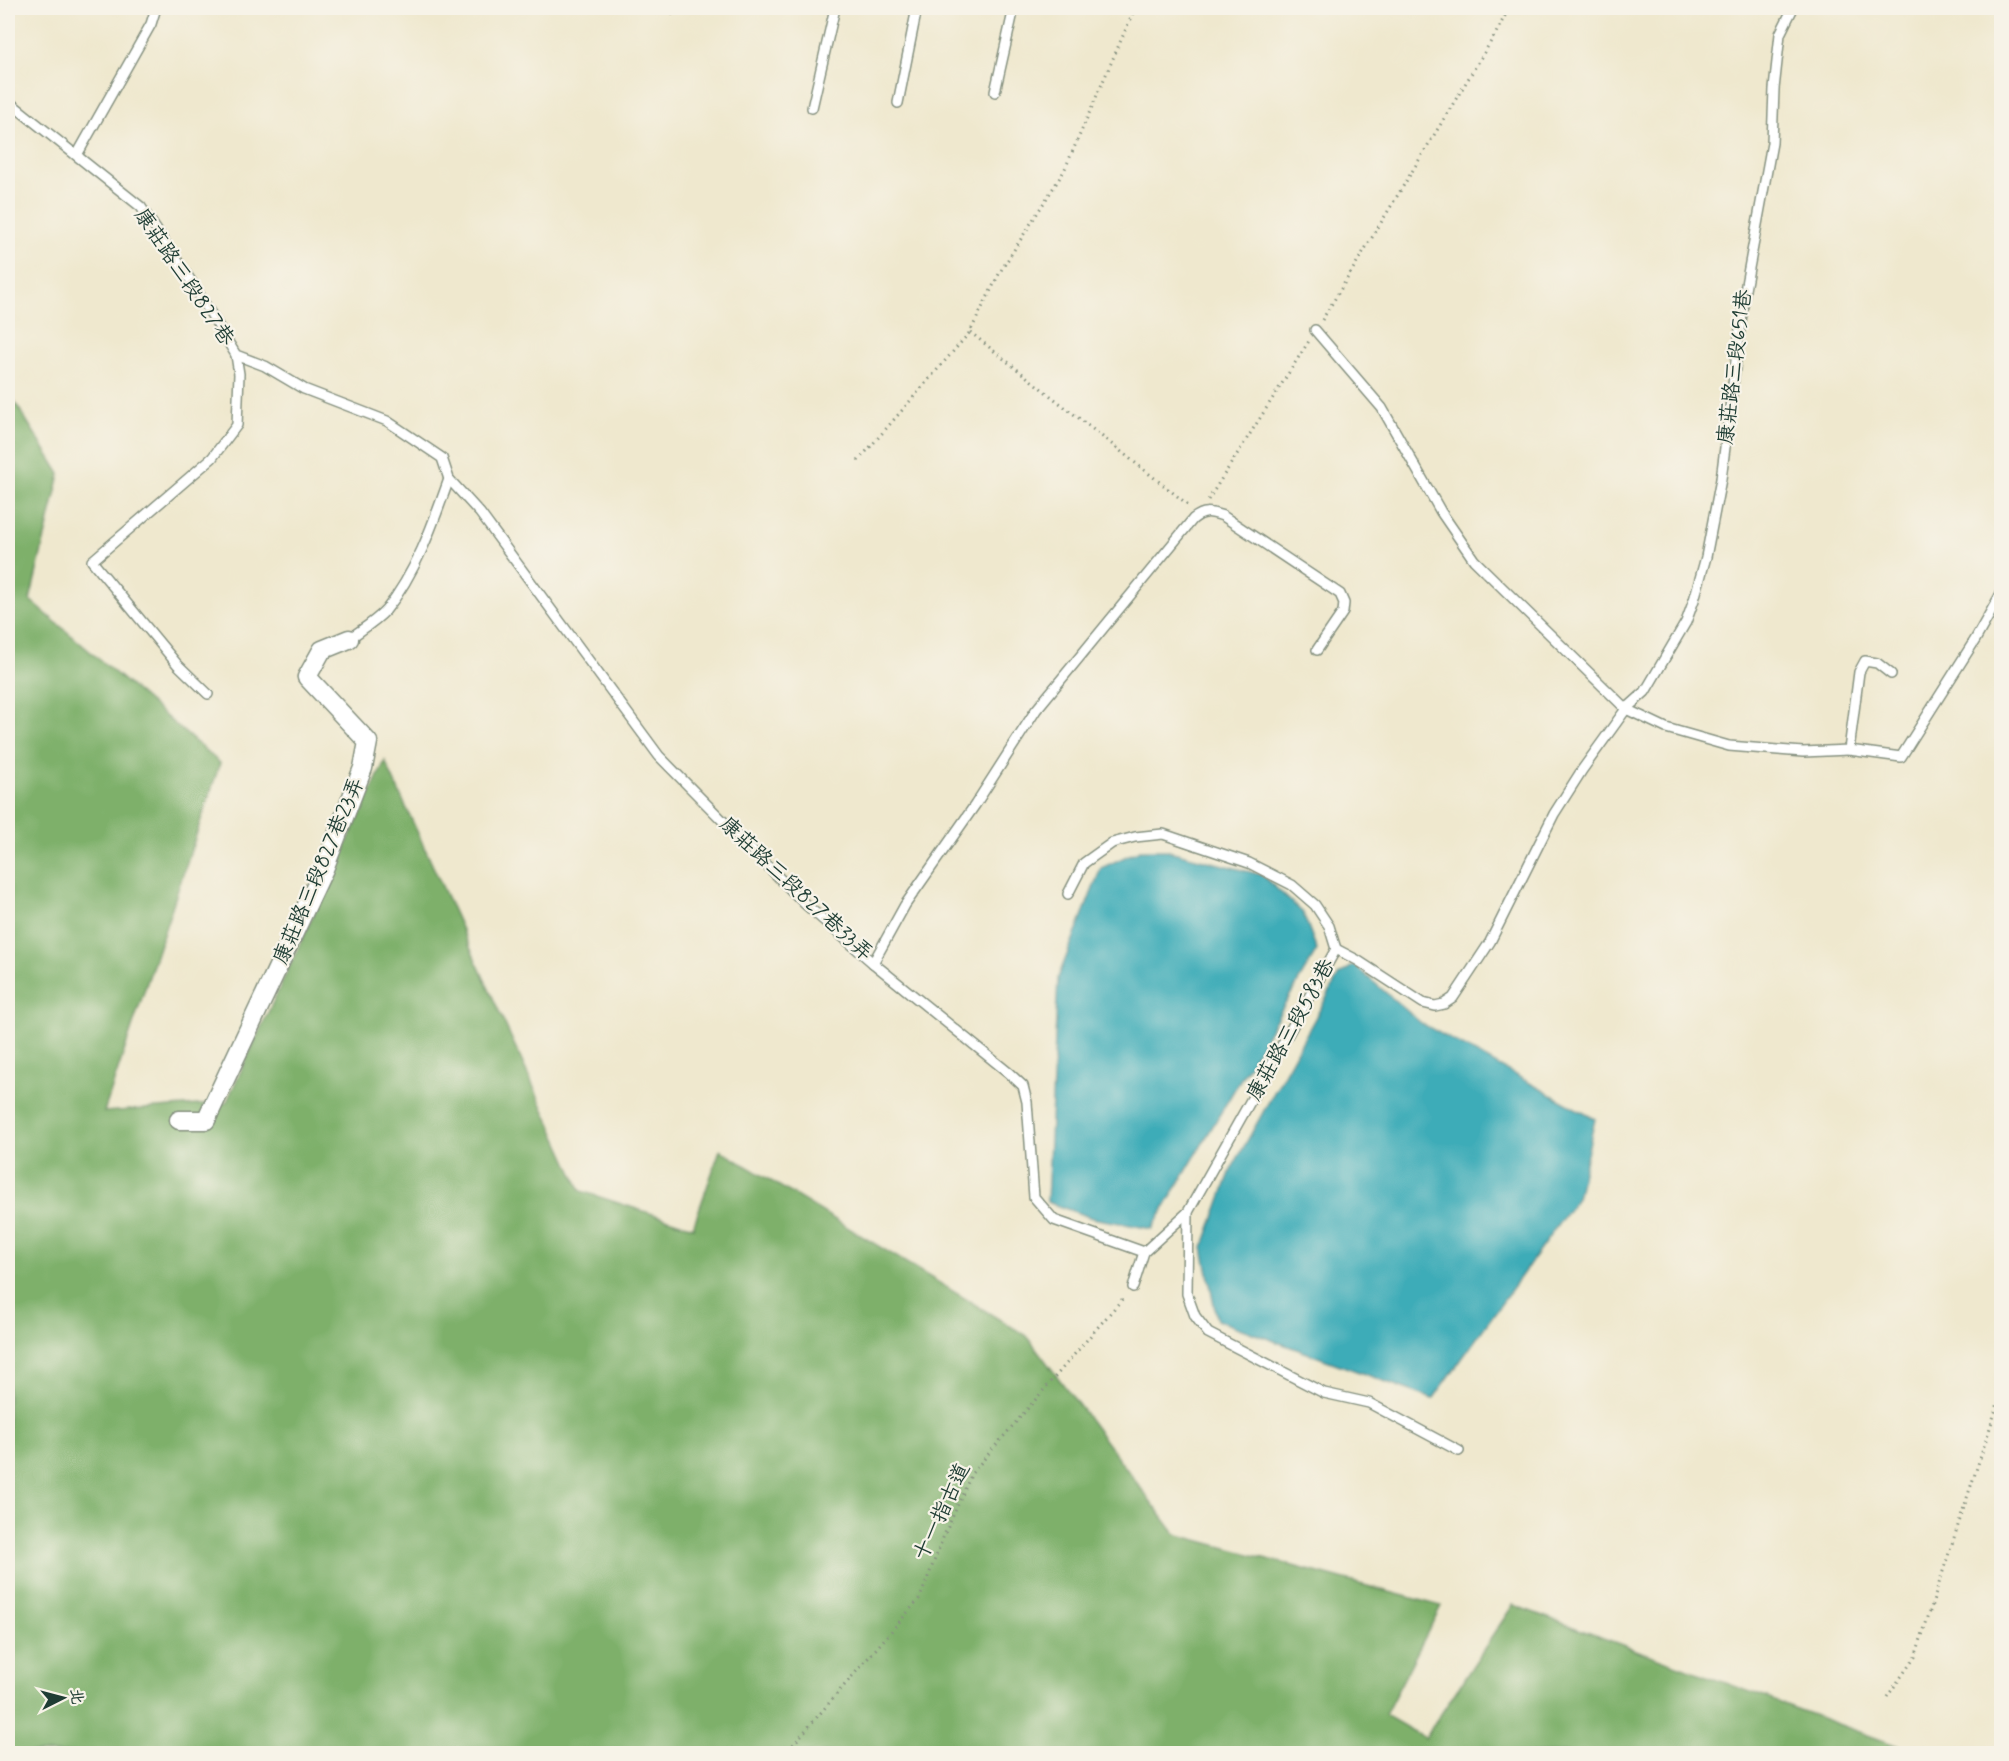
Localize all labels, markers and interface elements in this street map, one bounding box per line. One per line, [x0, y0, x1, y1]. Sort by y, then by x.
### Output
street label: 康莊路三段827巷 [127, 203, 241, 351]
street label: 康莊路三段651巷 [1712, 288, 1758, 446]
street label: 康莊路三段827巷23弄 [267, 773, 371, 969]
street label: 康莊路三段827巷33弄 [713, 811, 879, 967]
street label: 康莊路三段583巷 [1240, 954, 1342, 1106]
street label: 十一指古道 [907, 1459, 977, 1565]
north arrow [33, 1668, 93, 1728]
text: 北 [65, 1688, 88, 1706]

